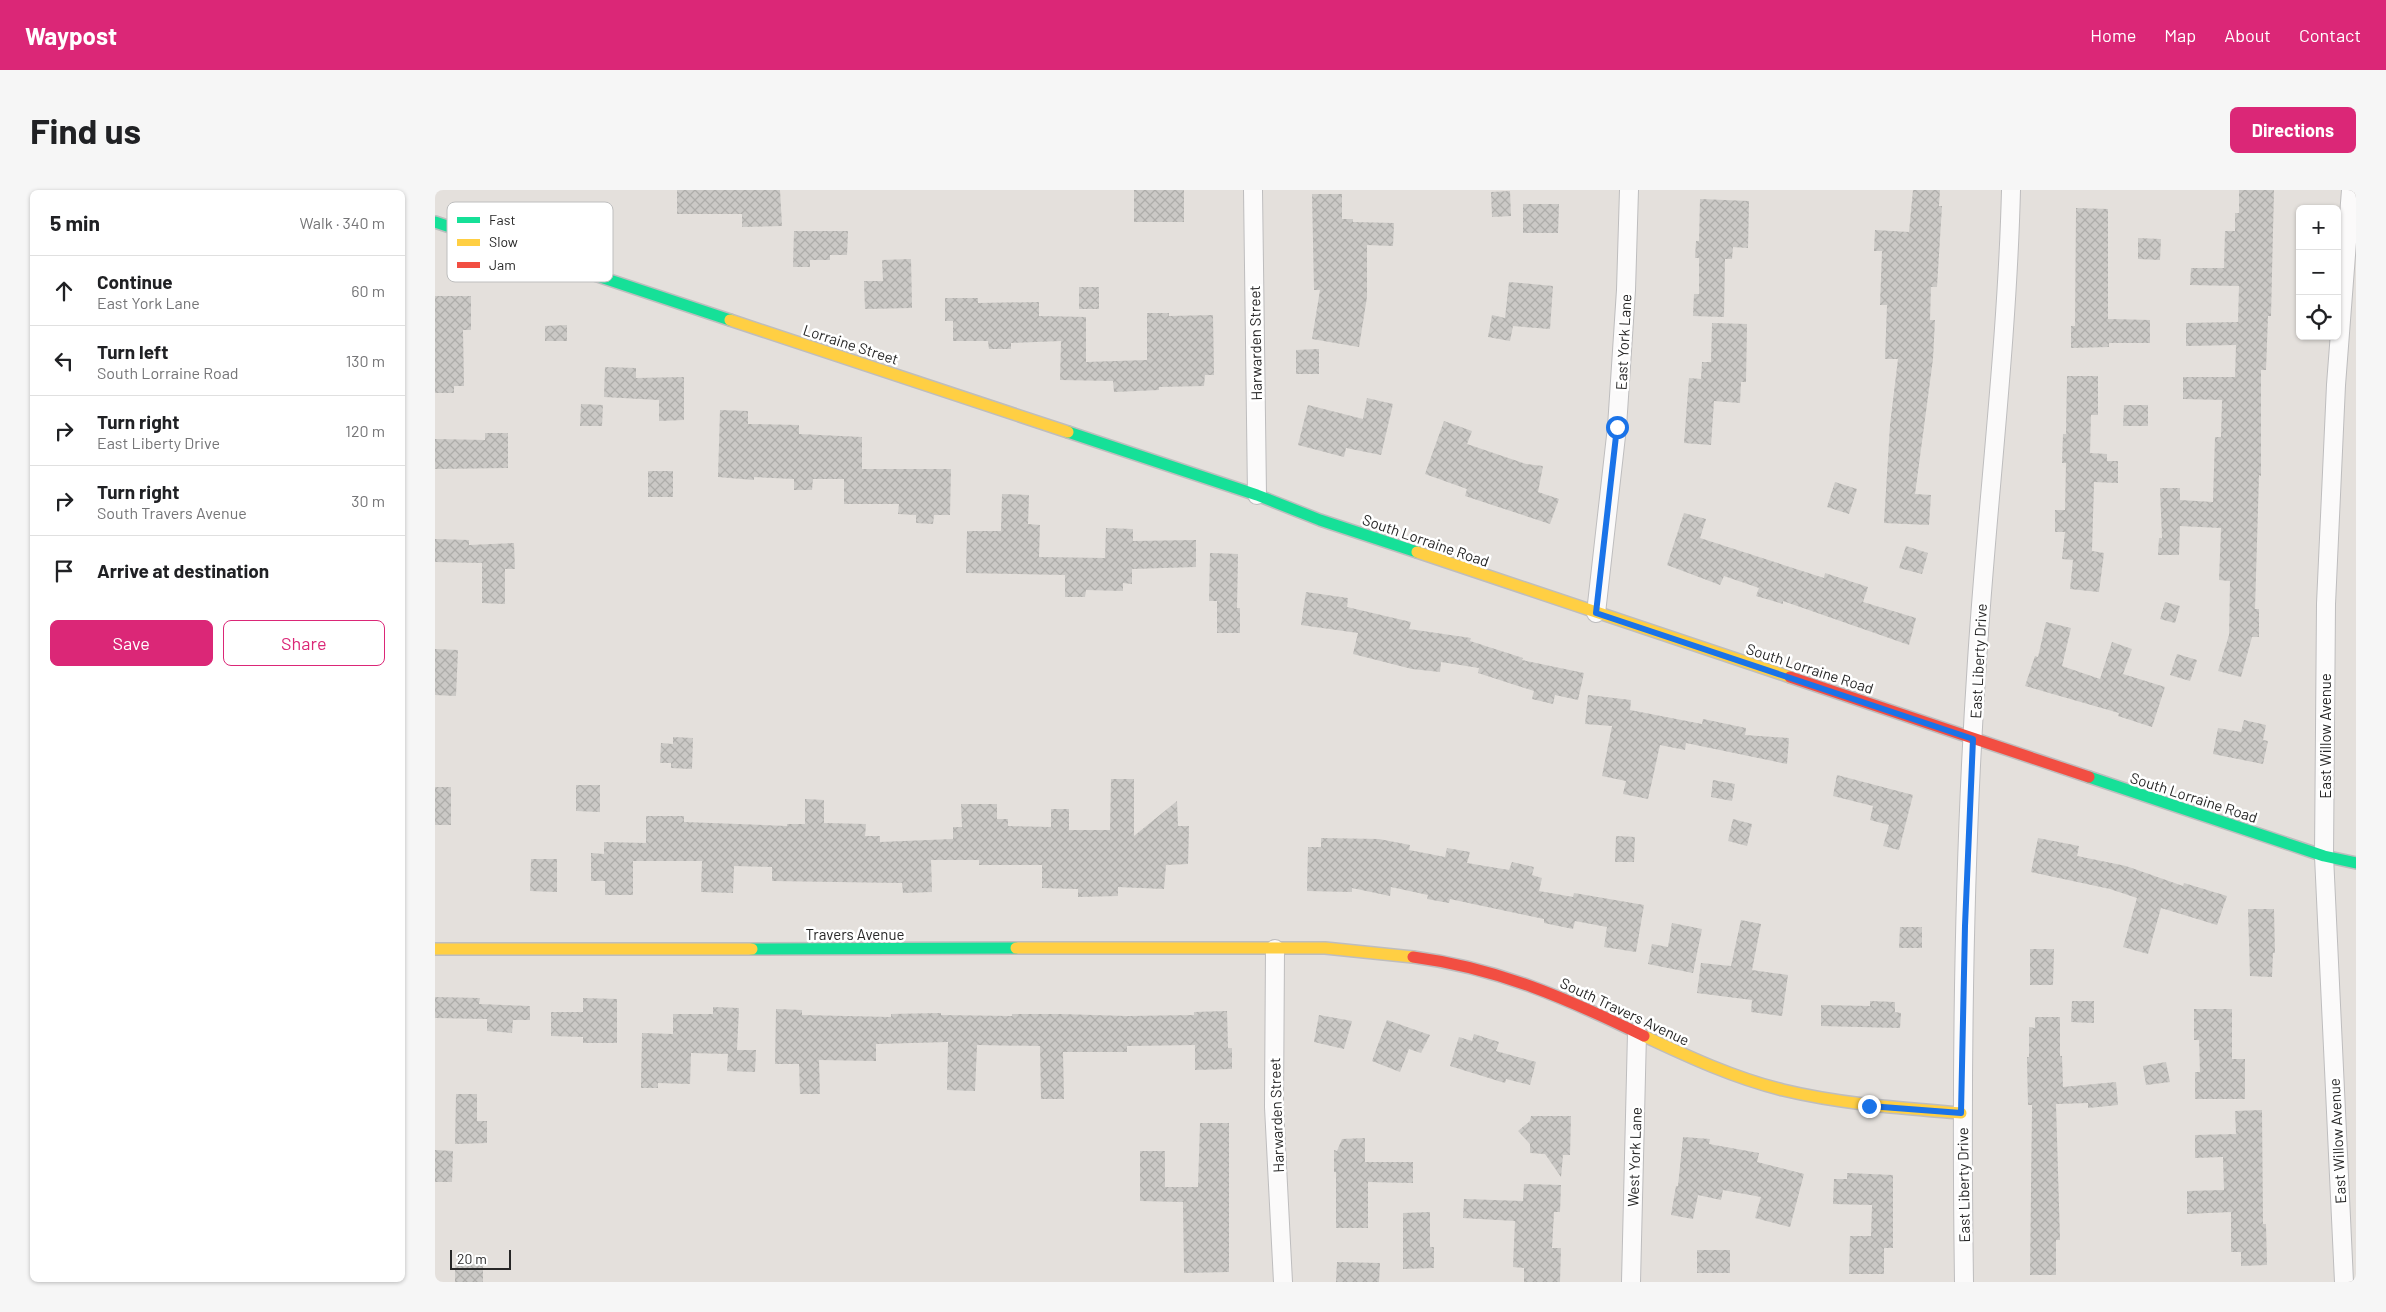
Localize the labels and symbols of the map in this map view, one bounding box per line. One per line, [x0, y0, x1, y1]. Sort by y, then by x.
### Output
legend [447, 202, 613, 282]
text: Fast [489, 211, 515, 228]
text: Slow [489, 233, 518, 250]
text: Jam [489, 256, 516, 273]
street label: Harwarden Street [1245, 285, 1265, 401]
street label: East York Lane [1611, 293, 1635, 391]
street label: Lorraine Street [801, 320, 901, 368]
route start [1606, 416, 1629, 439]
street label: South Lorraine Road [1360, 510, 1492, 570]
street label: East Liberty Drive [1966, 603, 1990, 719]
street label: South Lorraine Road [1744, 639, 1876, 697]
street label: East Willow Avenue [2316, 673, 2334, 799]
street label: South Lorraine Road [2128, 768, 2260, 826]
street label: Travers Avenue [806, 925, 904, 943]
street label: South Travers Avenue [1558, 973, 1692, 1049]
street label: Harwarden Street [1265, 1057, 1287, 1173]
street label: East Willow Avenue [2325, 1078, 2349, 1204]
route end [1858, 1095, 1881, 1118]
street label: West York Lane [1623, 1107, 1645, 1207]
street label: East Liberty Drive [1953, 1127, 1973, 1243]
scale bar [450, 1247, 511, 1270]

